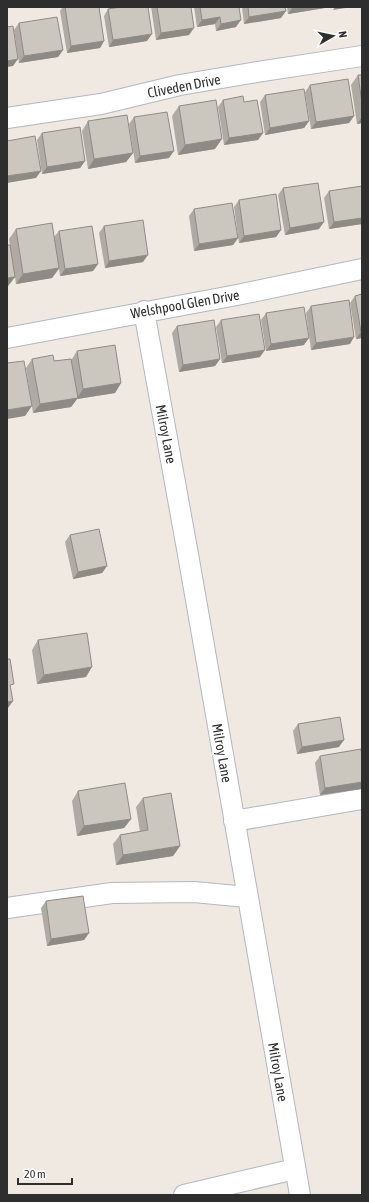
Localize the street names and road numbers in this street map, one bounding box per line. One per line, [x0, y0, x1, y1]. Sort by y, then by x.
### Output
street label: Cliveden Drive [146, 71, 222, 101]
street label: Welshpool Glen Drive [129, 287, 241, 321]
street label: Milroy Lane [152, 403, 180, 465]
street label: Milroy Lane [209, 722, 235, 784]
street label: Milroy Lane [265, 1041, 291, 1103]

